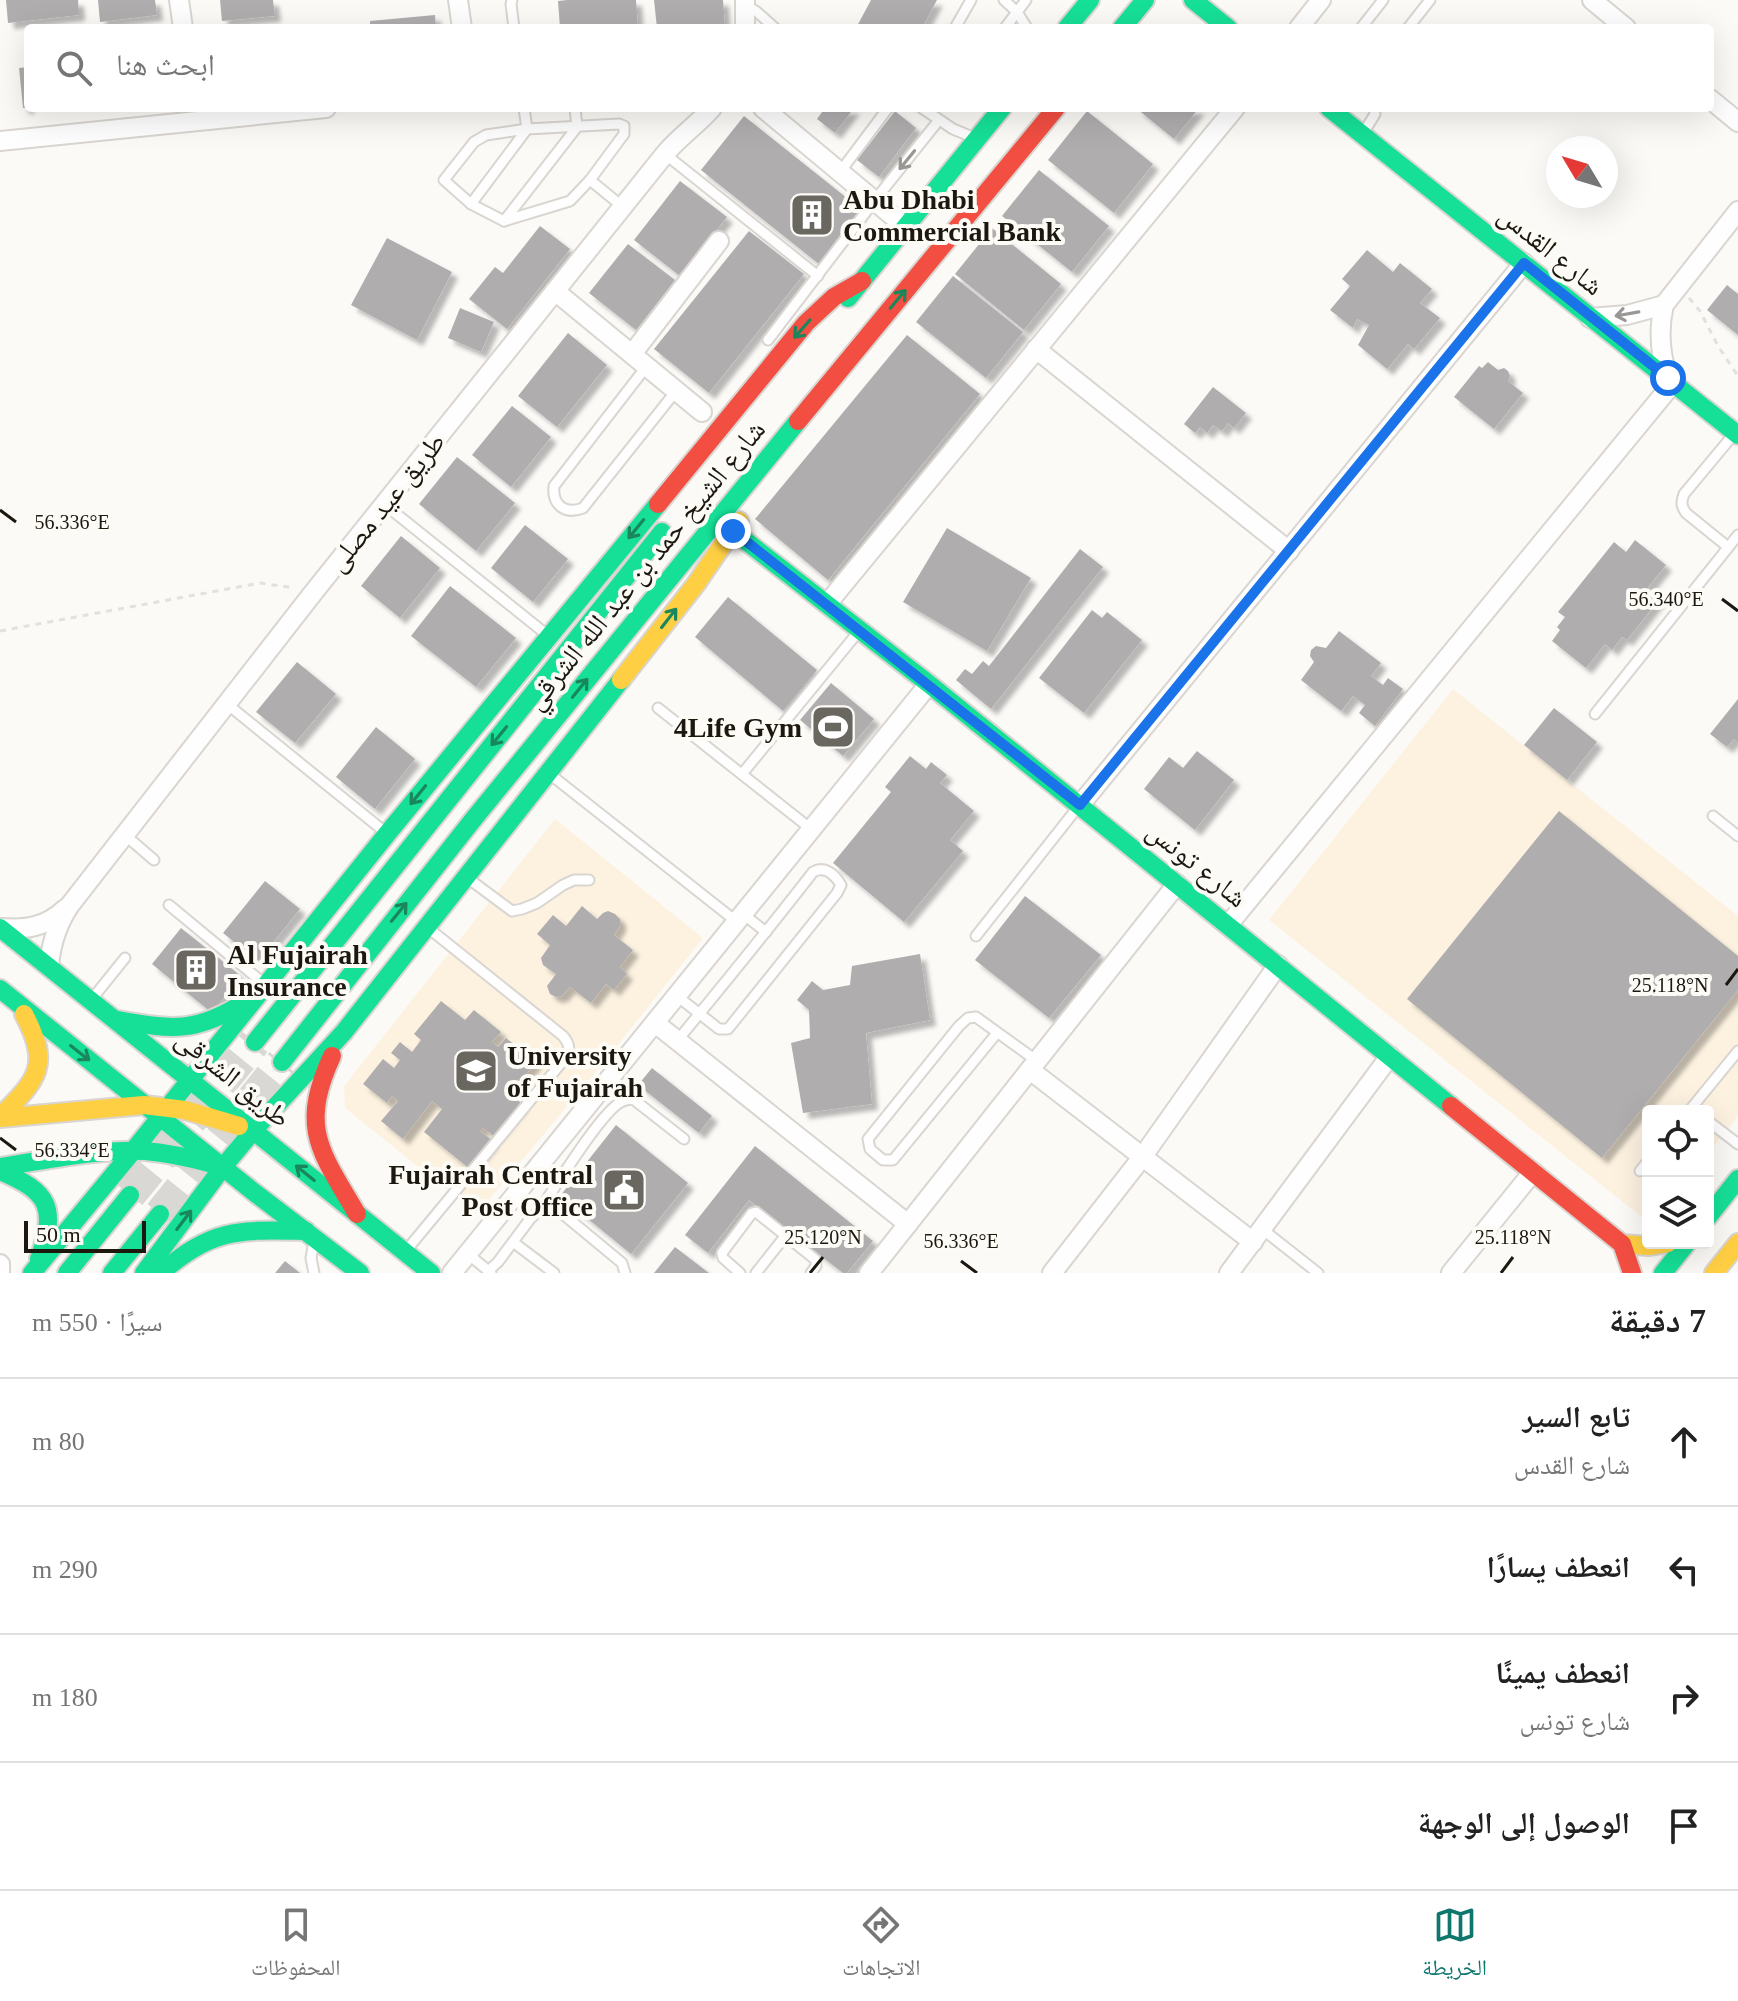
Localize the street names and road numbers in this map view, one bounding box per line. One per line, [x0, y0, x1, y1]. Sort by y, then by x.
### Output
street label: شارع القدس [1491, 199, 1609, 303]
street label: شارع الشيخ حمد بن عبد الله الشرقي [519, 414, 777, 720]
street label: طريق عيد مصلى [321, 426, 453, 579]
street label: شارع تونس [1140, 814, 1253, 915]
street label: طريق الشرقى [168, 1023, 296, 1135]

